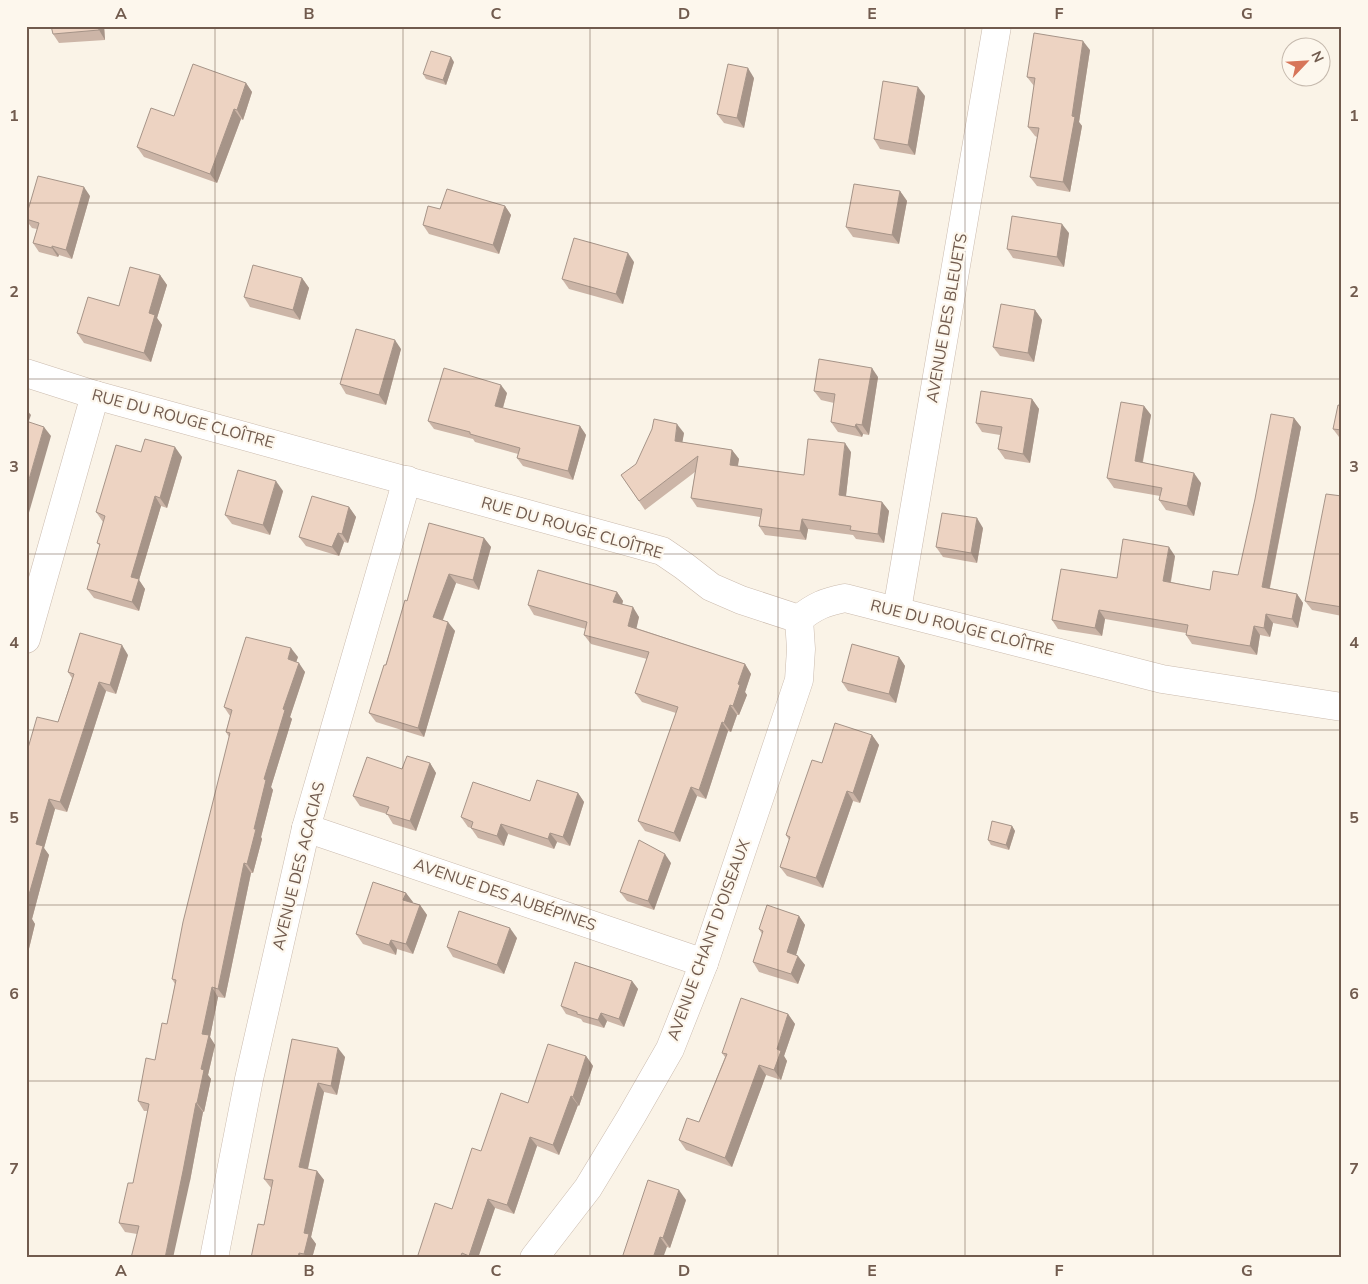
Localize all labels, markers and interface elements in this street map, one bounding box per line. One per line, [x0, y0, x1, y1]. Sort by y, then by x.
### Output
text: A [115, 3, 127, 25]
text: B [303, 3, 315, 25]
text: C [491, 3, 502, 25]
text: D [678, 3, 690, 25]
text: E [867, 3, 877, 25]
text: F [1055, 3, 1064, 25]
text: G [1241, 3, 1253, 25]
north arrow [1280, 38, 1330, 88]
text: N [1307, 48, 1328, 65]
text: 1 [9, 105, 19, 127]
text: 1 [1349, 105, 1359, 127]
street label: AVENUE DES BLEUETS [921, 231, 973, 404]
text: 2 [9, 281, 19, 303]
text: 2 [1349, 281, 1359, 303]
street label: RUE DU ROUGE CLOÎTRE [89, 384, 277, 454]
text: 3 [9, 456, 19, 478]
text: 3 [1349, 456, 1359, 478]
street label: RUE DU ROUGE CLOÎTRE [479, 492, 665, 564]
street label: RUE DU ROUGE CLOÎTRE [868, 595, 1056, 661]
text: 4 [9, 632, 19, 654]
text: 4 [1349, 632, 1359, 654]
street label: AVENUE DES ACACIAS [267, 779, 331, 952]
text: 5 [9, 807, 19, 829]
text: 5 [1349, 807, 1359, 829]
street label: AVENUE CHANT D'OISEAUX [662, 836, 756, 1044]
street label: AVENUE DES AUBÉPINES [411, 853, 599, 937]
text: 6 [9, 983, 19, 1005]
text: 6 [1349, 983, 1359, 1005]
text: 7 [9, 1158, 19, 1180]
text: 7 [1349, 1158, 1359, 1180]
text: A [115, 1260, 127, 1282]
text: B [303, 1260, 315, 1282]
text: C [491, 1260, 502, 1282]
text: D [678, 1260, 690, 1282]
text: E [867, 1260, 877, 1282]
text: F [1055, 1260, 1064, 1282]
text: G [1241, 1260, 1253, 1282]

